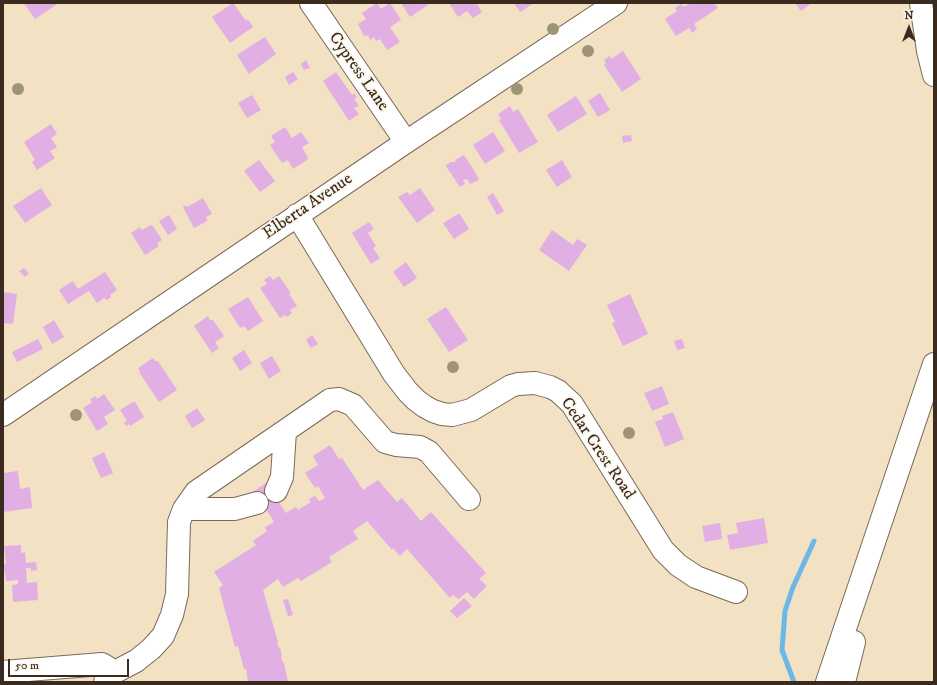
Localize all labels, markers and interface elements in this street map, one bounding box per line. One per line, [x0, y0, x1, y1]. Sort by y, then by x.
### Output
north arrow [889, 8, 929, 48]
text: N [904, 9, 914, 23]
street label: Cypress Lane [323, 29, 393, 115]
street label: Elberta Avenue [259, 170, 357, 244]
street label: Cedar Crest Road [555, 394, 639, 504]
scale bar [10, 651, 131, 677]
text: 50 m [15, 658, 39, 673]

